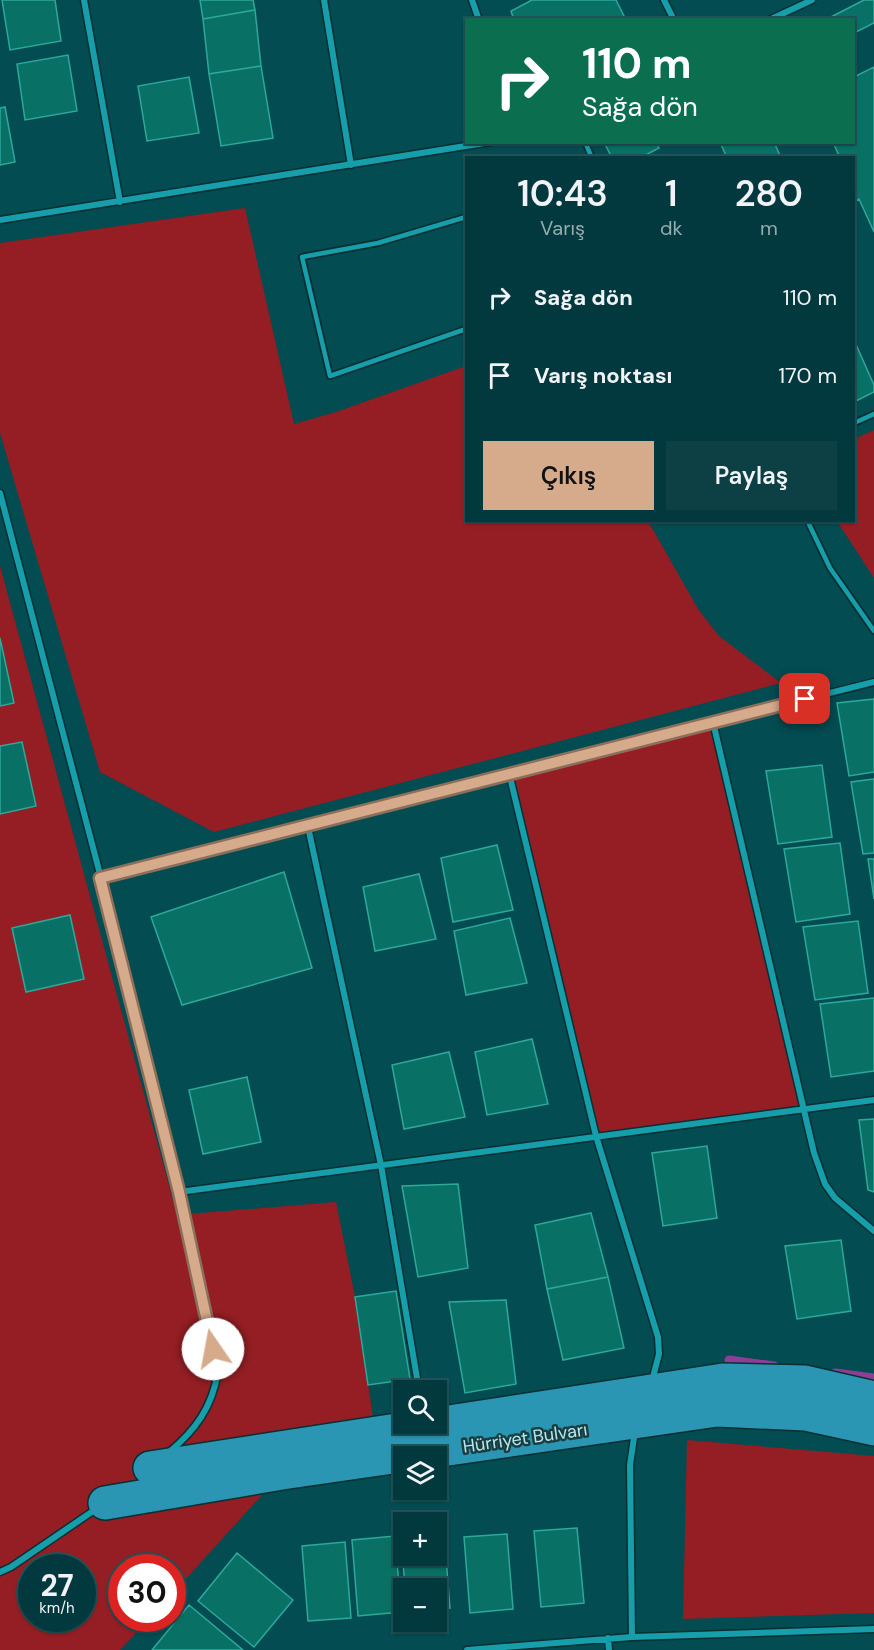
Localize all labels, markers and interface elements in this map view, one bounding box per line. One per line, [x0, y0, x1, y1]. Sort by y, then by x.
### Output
text: 110 m [582, 36, 692, 91]
icon: right [483, 42, 561, 120]
text: Sağa dön [582, 89, 698, 124]
text: 10:43 [517, 170, 608, 217]
text: 1 [665, 170, 678, 217]
text: 280 [735, 170, 803, 217]
text: Varış [540, 215, 585, 241]
text: dk [660, 215, 683, 241]
text: m [760, 215, 778, 241]
icon: right [483, 281, 516, 314]
text: Sağa dön [534, 283, 633, 312]
text: 110 m [783, 283, 837, 312]
icon: arrive [483, 359, 516, 392]
text: Varış noktası [534, 361, 672, 390]
text: 170 m [778, 361, 837, 390]
button: Çıkış [483, 441, 654, 510]
button: Paylaş [666, 441, 837, 510]
pin [779, 673, 830, 724]
icon: arrive [788, 682, 821, 715]
position arrow [181, 1317, 245, 1381]
map controls [393, 1380, 447, 1632]
button: search [393, 1380, 447, 1434]
street label: Hürriyet Bulvarı [461, 1417, 589, 1459]
button: layers [393, 1446, 447, 1500]
button: + [393, 1512, 447, 1566]
speed limit sign: 30 [108, 1554, 186, 1632]
text: 27 [40, 1566, 74, 1605]
button: − [393, 1578, 447, 1632]
text: km/h [39, 1598, 75, 1618]

